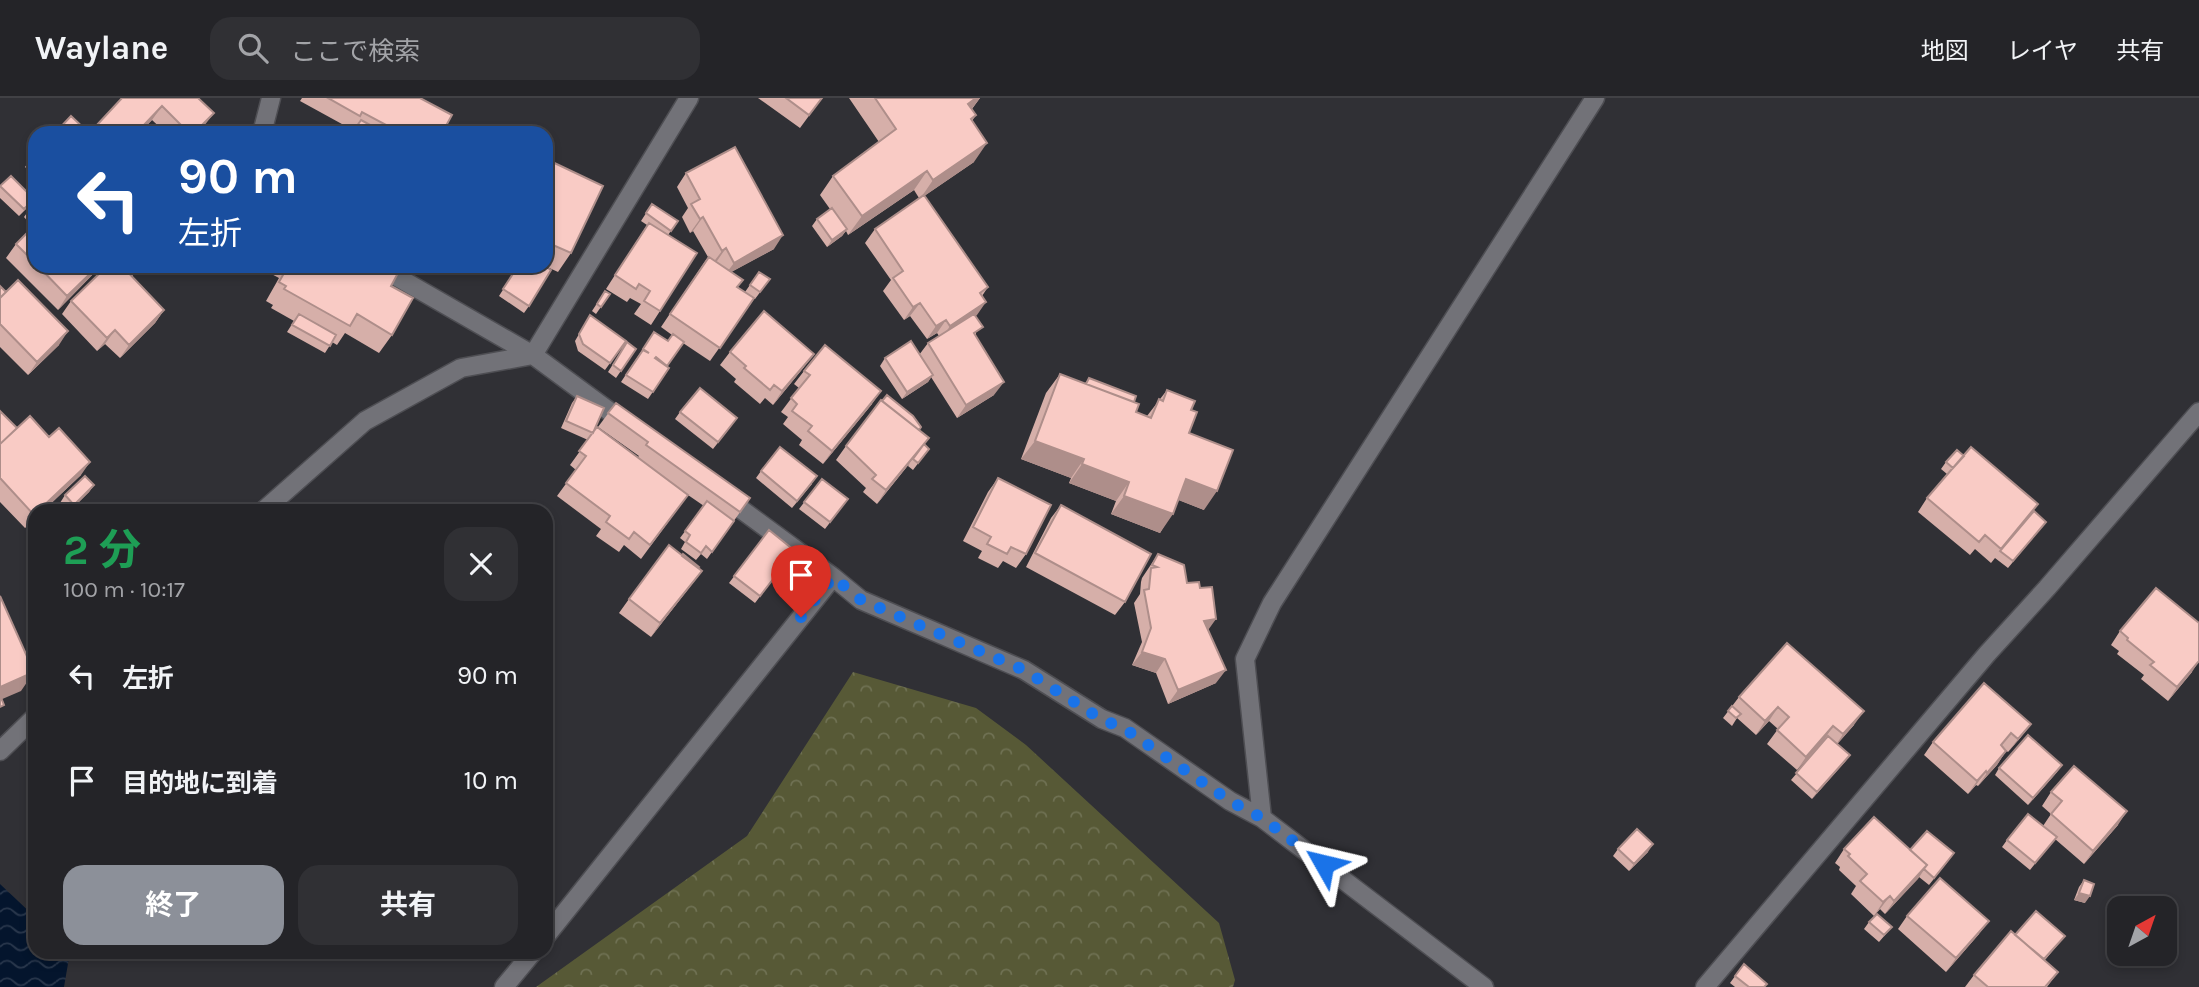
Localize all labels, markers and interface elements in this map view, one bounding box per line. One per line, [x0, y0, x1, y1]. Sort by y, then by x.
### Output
search box [210, 17, 700, 80]
text: Waylane [35, 29, 168, 67]
icon: search [234, 29, 272, 67]
text: ここで検索 [290, 36, 420, 67]
text: 地図 [1921, 37, 1969, 65]
text: レイヤ [2007, 37, 2078, 65]
text: 共有 [2116, 37, 2164, 65]
text: 90 m [178, 148, 298, 205]
icon: left [63, 154, 154, 245]
text: 左折 [178, 215, 242, 252]
text: 2 分 [63, 525, 141, 575]
button: close [444, 527, 518, 601]
pin [771, 545, 831, 617]
icon: arrive [782, 556, 820, 594]
text: 100 m · 10:17 [63, 576, 185, 603]
icon: left [63, 657, 101, 695]
text: 90 m [457, 660, 518, 691]
text: 左折 [122, 663, 174, 694]
icon: arrive [63, 762, 101, 800]
text: 10 m [463, 765, 518, 796]
text: 目的地に到着 [122, 768, 278, 799]
position arrow [1287, 827, 1361, 901]
button: 終了 [63, 865, 284, 945]
button: 共有 [298, 865, 518, 945]
north arrow [2107, 896, 2177, 966]
map controls [2107, 896, 2177, 966]

